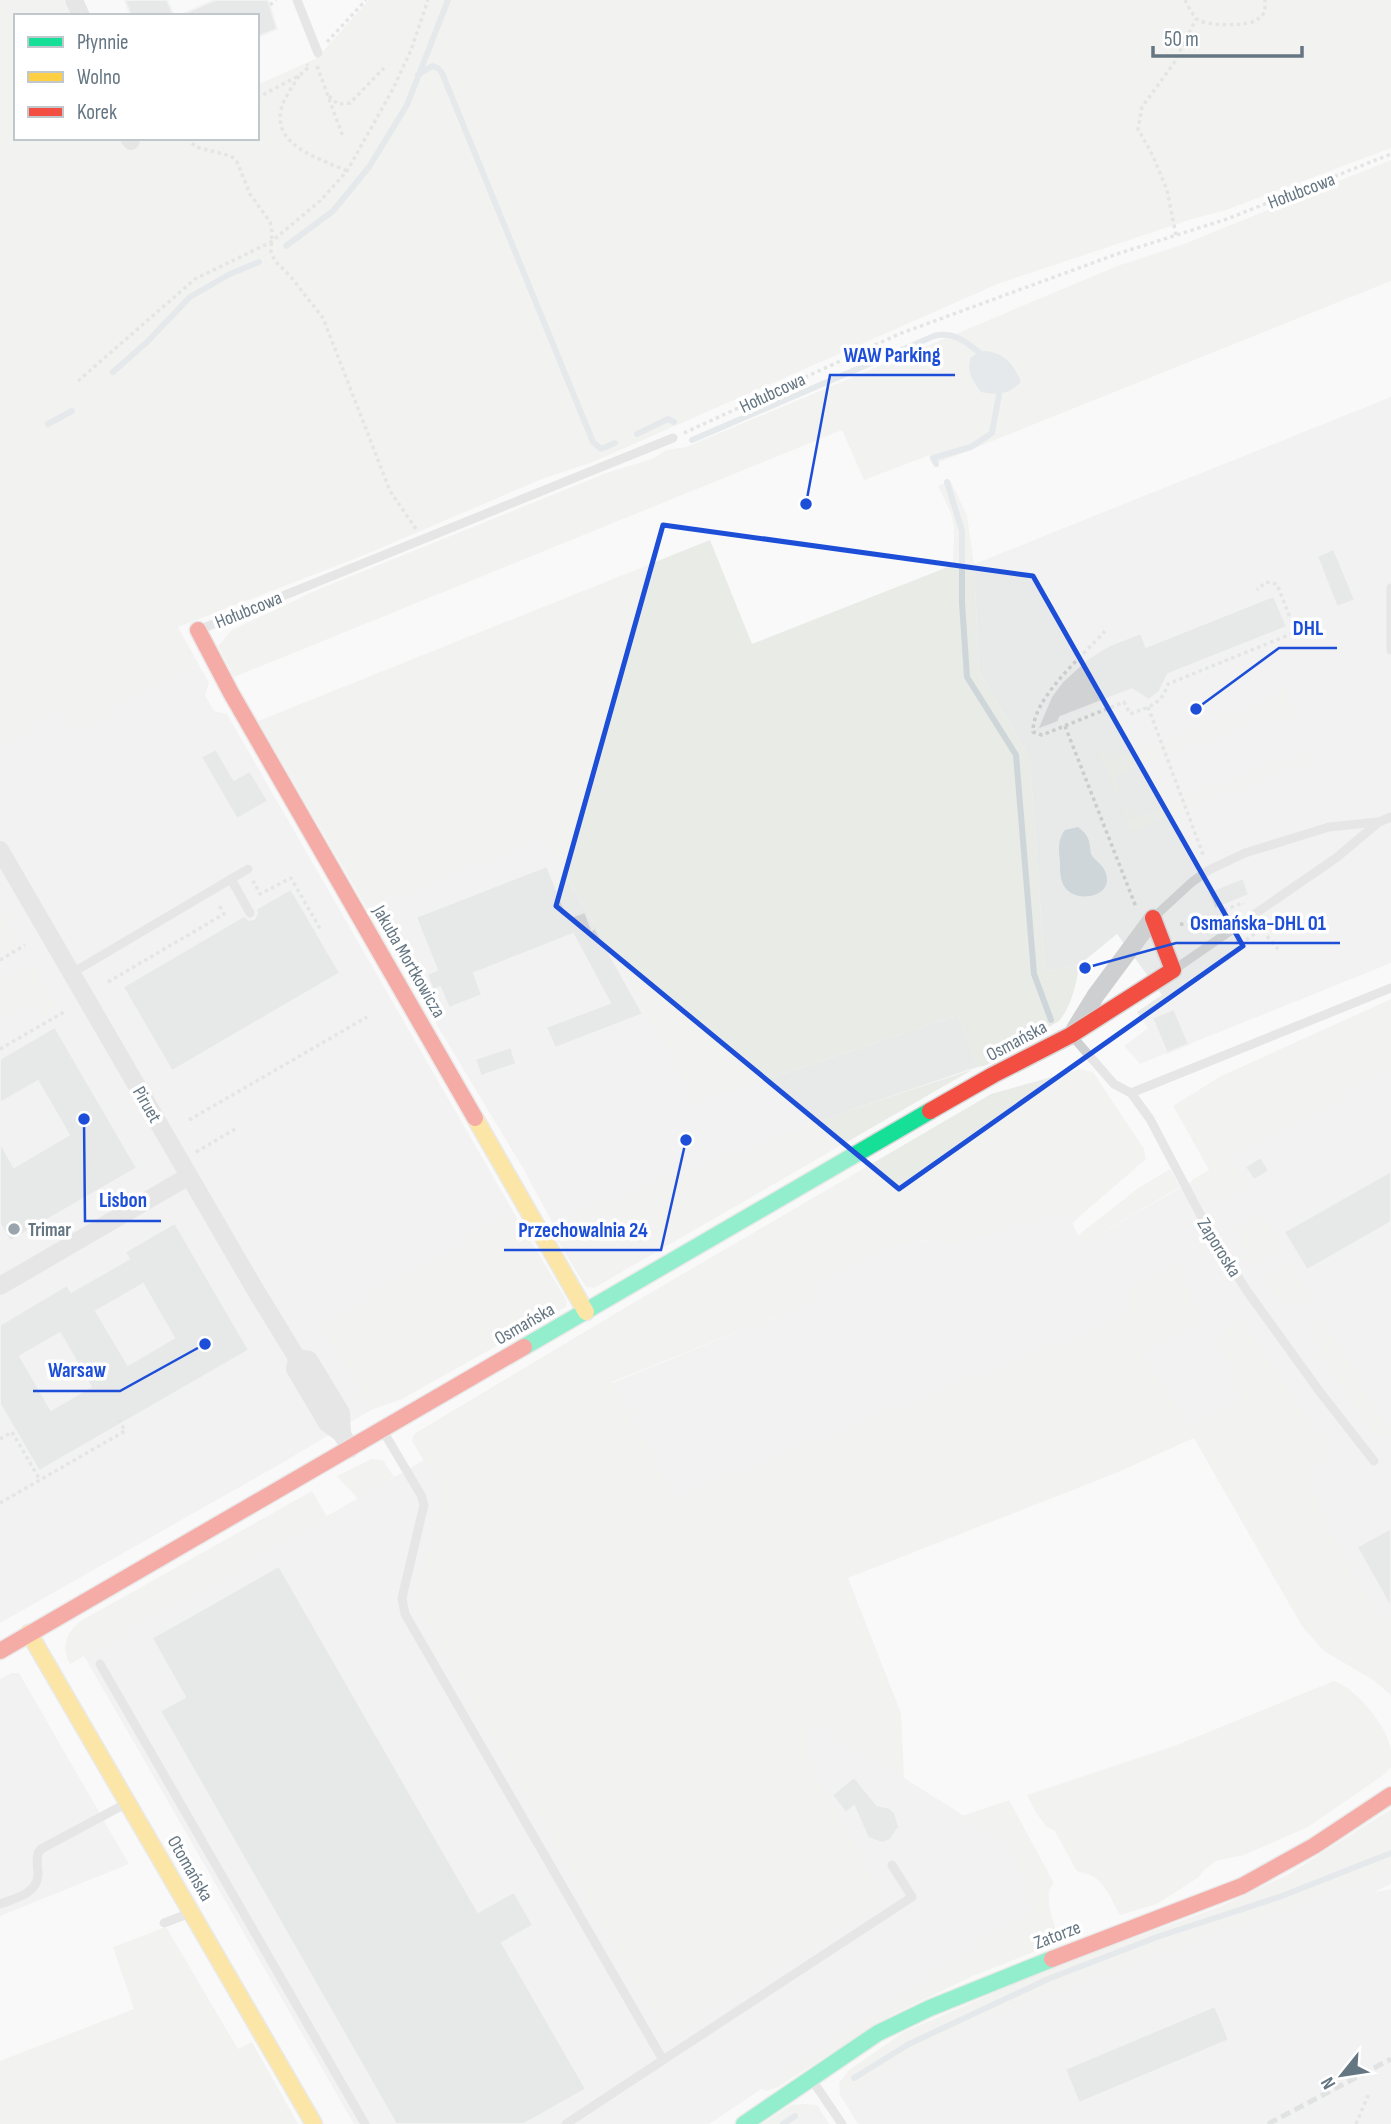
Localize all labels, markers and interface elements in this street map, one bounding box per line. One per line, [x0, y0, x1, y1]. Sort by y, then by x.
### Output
legend [14, 14, 259, 140]
scale bar [1153, 14, 1302, 58]
text: 50 m [1164, 27, 1199, 52]
text: Płynnie [77, 30, 129, 55]
text: Wolno [77, 65, 121, 90]
text: Korek [77, 100, 117, 125]
street label: Hołubcowa [1265, 168, 1338, 215]
callout: WAW Parking [830, 333, 955, 375]
text: WAW Parking [843, 343, 941, 368]
street label: Hołubcowa [736, 368, 809, 419]
street label: Hołubcowa [212, 587, 285, 634]
callout: DHL [1279, 606, 1337, 648]
text: DHL [1293, 616, 1323, 641]
street label: Jakuba Mortkowicza [367, 901, 450, 1022]
callout: Osmańska-DHL 01 [1176, 901, 1340, 943]
text: Osmańska-DHL 01 [1190, 911, 1326, 936]
street label: Osmańska [983, 1016, 1051, 1067]
street label: Piruet [127, 1082, 166, 1127]
callout: Lisbon [85, 1179, 161, 1221]
text: Lisbon [99, 1188, 147, 1213]
callout: Przechowalnia 24 [504, 1208, 661, 1250]
street label: Zaporoska [1192, 1214, 1246, 1282]
text: Przechowalnia 24 [518, 1218, 648, 1243]
place label: Trimar [28, 1219, 71, 1242]
marker: Trimar [6, 1221, 22, 1237]
street label: Osmańska [491, 1298, 559, 1351]
callout: Warsaw [33, 1349, 120, 1391]
text: Warsaw [48, 1358, 106, 1383]
street label: Otomańska [162, 1832, 218, 1906]
street label: Zatorze [1031, 1916, 1084, 1955]
north arrow [1307, 2040, 1377, 2110]
text: N [1316, 2073, 1341, 2093]

